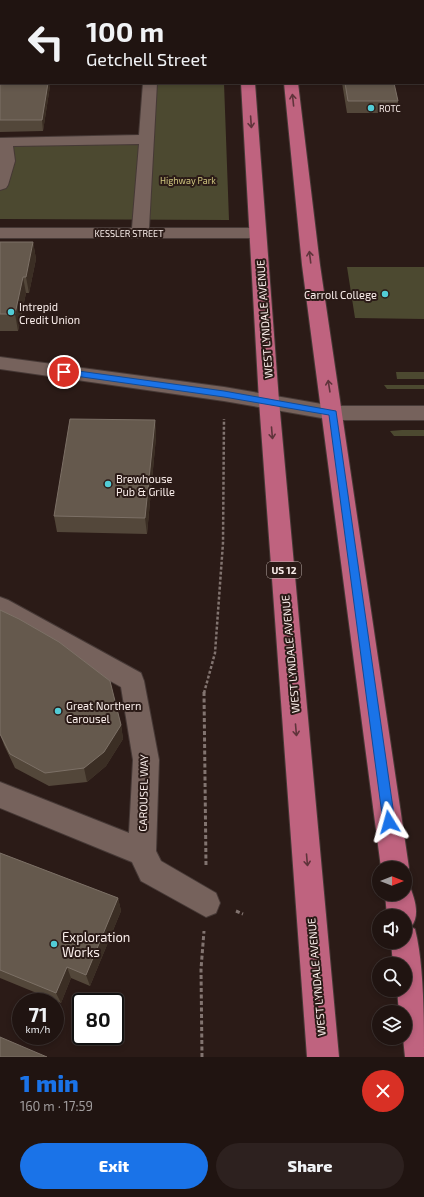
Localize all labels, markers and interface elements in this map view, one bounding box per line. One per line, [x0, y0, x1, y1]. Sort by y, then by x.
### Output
text: 100 m [86, 14, 164, 48]
icon: left [20, 16, 72, 68]
text: Getchell Street [86, 48, 207, 70]
one-way arrow [289, 94, 296, 107]
marker: ROTC [366, 103, 376, 113]
place label: ROTC [379, 103, 401, 114]
one-way arrow [247, 115, 254, 128]
park label: Highway Park [160, 175, 216, 186]
street label: KESSLER STREET [95, 228, 164, 239]
one-way arrow [307, 251, 314, 264]
street label: WEST LYNDALE AVENUE [253, 259, 275, 379]
place label: Carroll College [304, 288, 377, 301]
marker: Carroll College [380, 289, 390, 299]
place label: Intrepid Credit Union [19, 300, 80, 326]
marker: Intrepid Credit Union [6, 307, 16, 317]
pin [47, 355, 81, 389]
icon: arrive [53, 361, 75, 383]
one-way arrow [325, 379, 333, 392]
one-way arrow [269, 426, 276, 439]
place label: Brewhouse Pub & Grille [116, 472, 175, 498]
marker: Brewhouse Pub & Grille [103, 479, 113, 489]
road number: US 12 [267, 562, 301, 578]
street label: WEST LYNDALE AVENUE [278, 594, 302, 714]
place label: Great Northern Carousel [66, 699, 141, 725]
marker: Great Northern Carousel [53, 706, 63, 716]
one-way arrow [293, 723, 300, 736]
street label: CAROUSEL WAY [136, 753, 150, 832]
position arrow [368, 801, 410, 843]
one-way arrow [303, 853, 311, 866]
north arrow [372, 861, 412, 901]
map controls [372, 861, 412, 1045]
button: sound [372, 909, 412, 949]
street label: WEST LYNDALE AVENUE [304, 917, 328, 1037]
place label: Exploration Works [62, 929, 130, 960]
marker: Exploration Works [49, 939, 59, 949]
button: search [372, 957, 412, 997]
speed limit sign: 80 [72, 993, 124, 1045]
text: 71 [28, 1002, 48, 1026]
button: layers [372, 1005, 412, 1045]
text: km/h [26, 1023, 50, 1035]
text: 1 min [20, 1068, 79, 1097]
button: close [362, 1070, 404, 1112]
text: 160 m · 17:59 [20, 1098, 93, 1114]
button: Exit [20, 1143, 208, 1189]
button: Share [216, 1143, 404, 1189]

